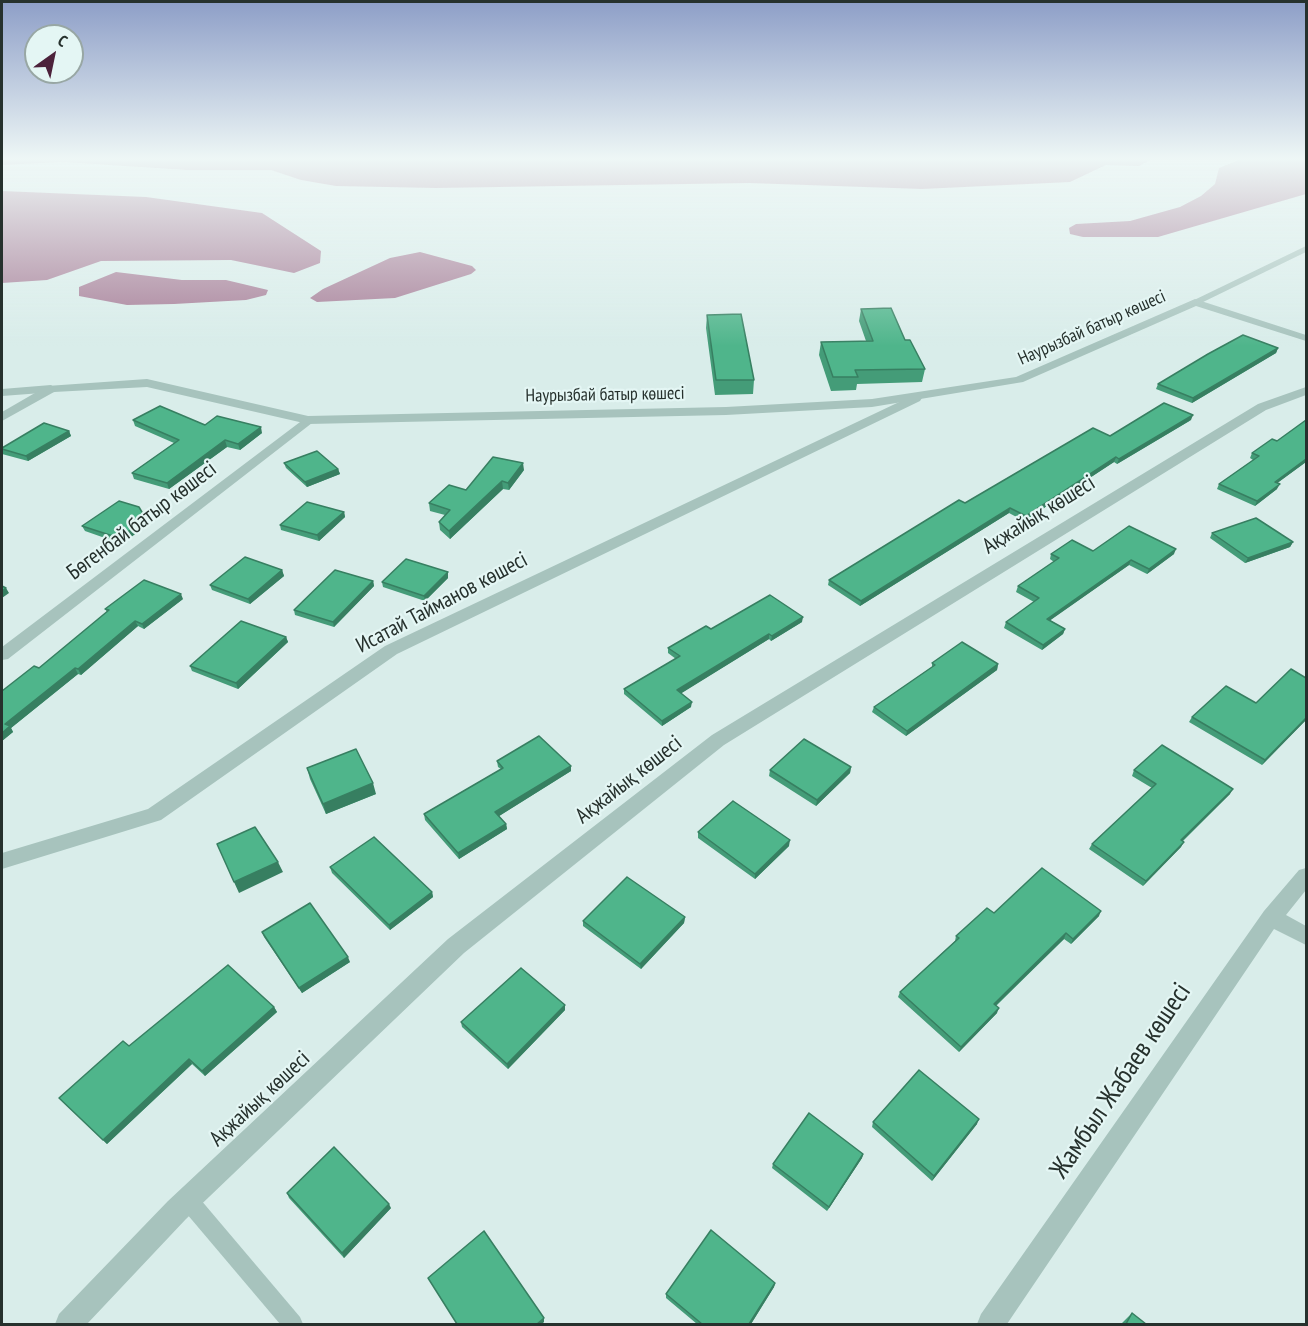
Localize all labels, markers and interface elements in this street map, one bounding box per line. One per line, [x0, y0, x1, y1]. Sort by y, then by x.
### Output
north arrow [24, 24, 84, 84]
text: С [54, 30, 71, 51]
street label: Наурызбай батыр көшесі [1015, 286, 1169, 370]
street label: Наурызбай батыр көшесі [525, 383, 685, 407]
street label: Бөгенбай батыр көшесі [62, 456, 222, 586]
street label: Ақжайық көшесі [978, 470, 1100, 560]
street label: Исатай Тайманов көшесі [352, 547, 532, 659]
street label: Ақжайық көшесі [571, 730, 687, 830]
street label: Жамбыл Жабаев көшесі [1044, 977, 1198, 1185]
street label: Ақжайық көшесі [204, 1046, 316, 1152]

